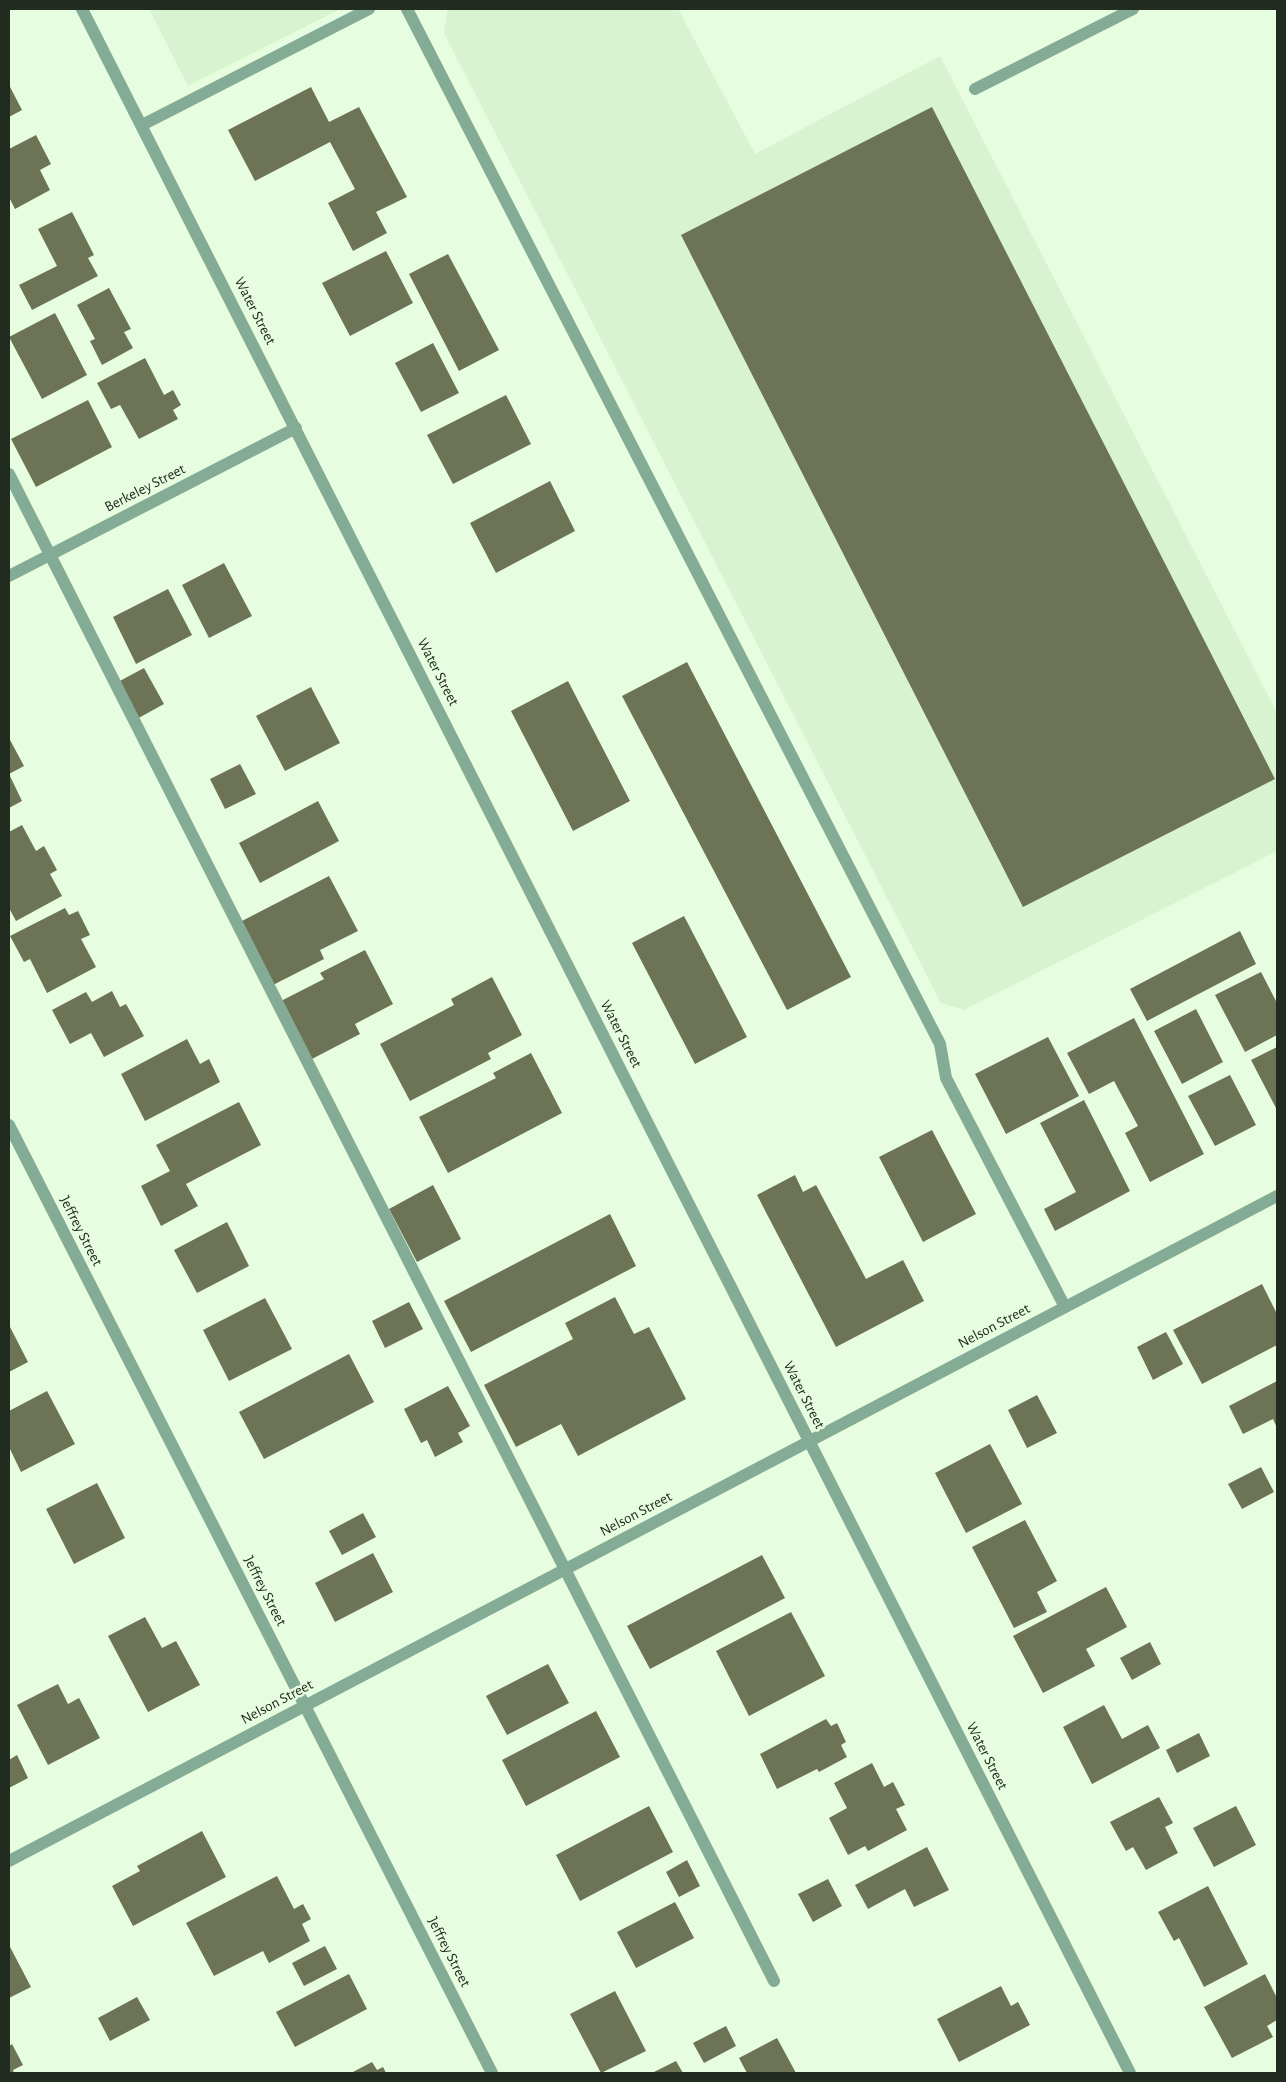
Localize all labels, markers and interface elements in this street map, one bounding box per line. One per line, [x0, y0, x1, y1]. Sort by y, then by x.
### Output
street label: Water Street [230, 274, 280, 348]
street label: Berkeley Street [102, 460, 188, 516]
street label: Water Street [413, 635, 463, 709]
street label: Water Street [596, 997, 646, 1071]
street label: Jeffrey Street [56, 1193, 106, 1269]
street label: Nelson Street [955, 1300, 1033, 1352]
street label: Water Street [779, 1358, 829, 1432]
street label: Nelson Street [597, 1488, 675, 1540]
street label: Jeffrey Street [240, 1553, 290, 1629]
street label: Nelson Street [238, 1676, 316, 1728]
street label: Water Street [962, 1719, 1012, 1793]
street label: Jeffrey Street [424, 1914, 474, 1990]

